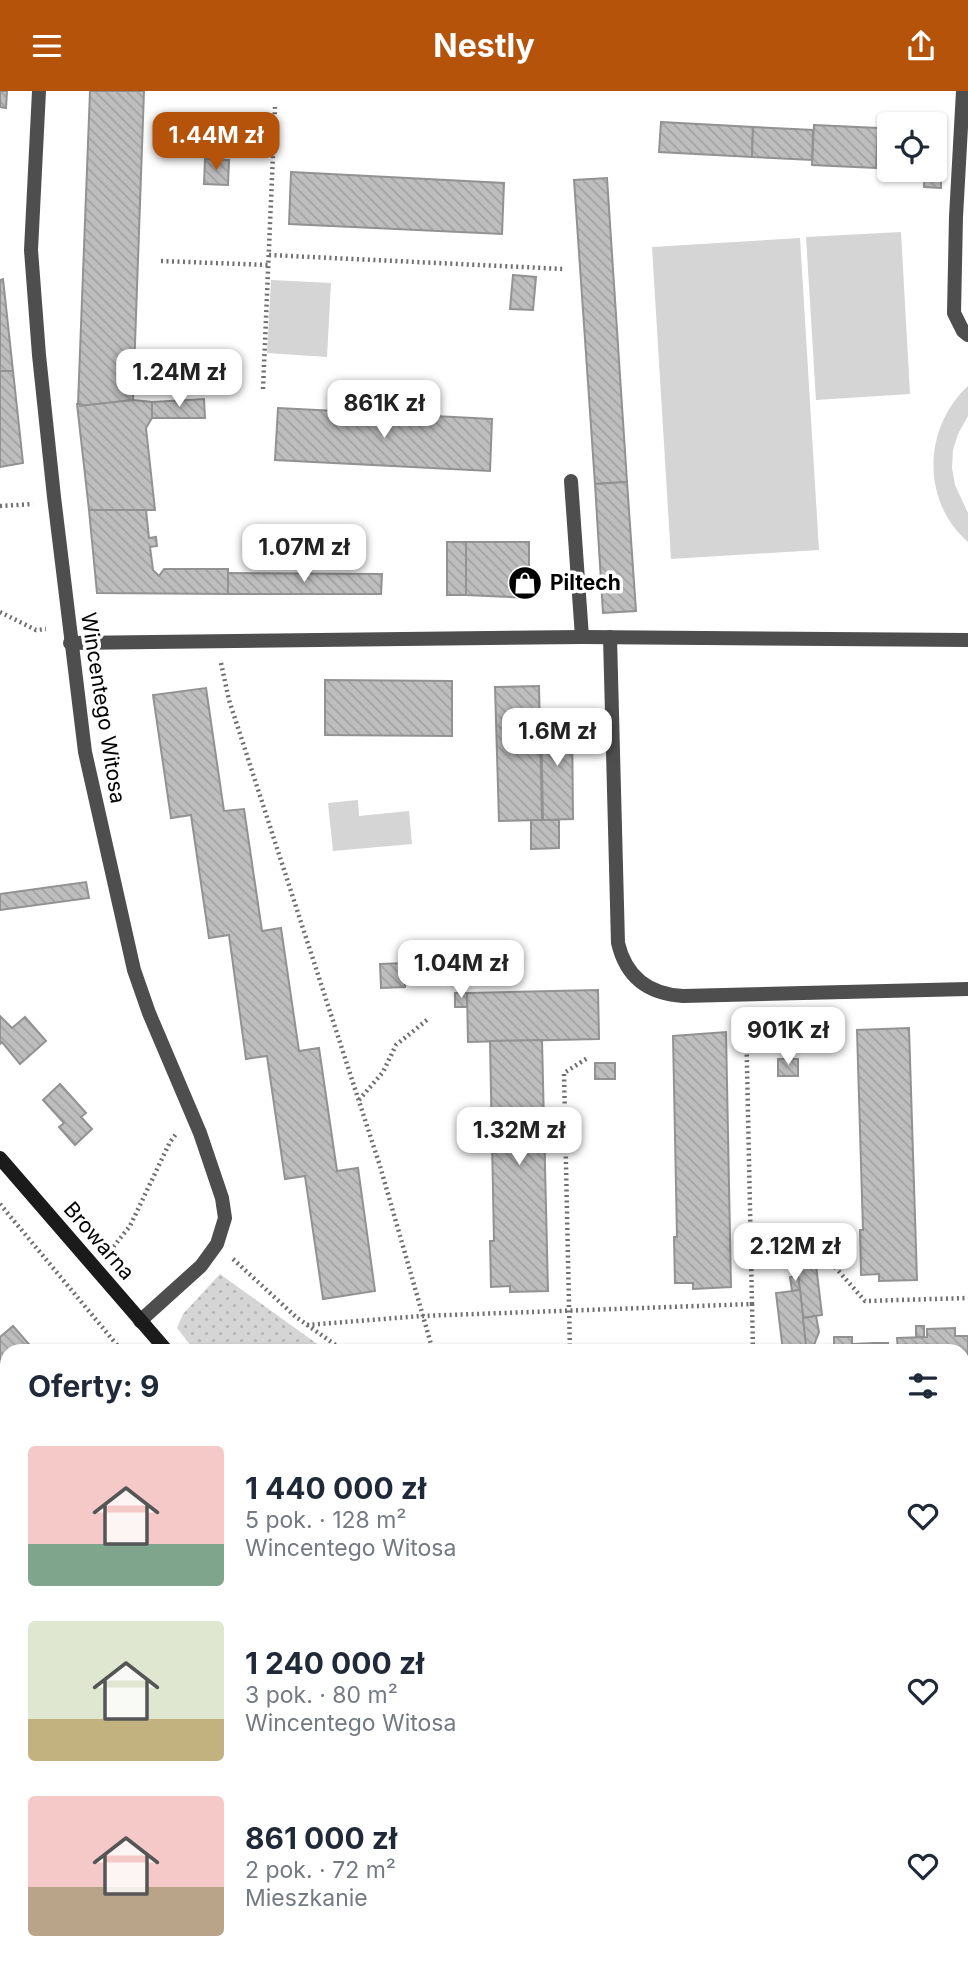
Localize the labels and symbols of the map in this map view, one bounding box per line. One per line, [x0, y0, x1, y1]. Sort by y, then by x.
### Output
pin: 1.44M zł [144, 113, 288, 172]
pin: 1.24M zł [107, 349, 251, 409]
pin: 861K zł [319, 381, 449, 440]
pin: 1.07M zł [232, 525, 376, 584]
shop icon: Piltech [506, 564, 544, 602]
place label: Piltech [550, 570, 621, 595]
street label: Wincentego Witosa [76, 611, 131, 805]
pin: 1.6M zł [492, 709, 622, 768]
pin: 1.04M zł [389, 941, 533, 1000]
pin: 901K zł [723, 1007, 853, 1067]
pin: 1.32M zł [447, 1107, 591, 1167]
street label: Browarna [59, 1197, 140, 1285]
pin: 2.12M zł [723, 1223, 867, 1283]

